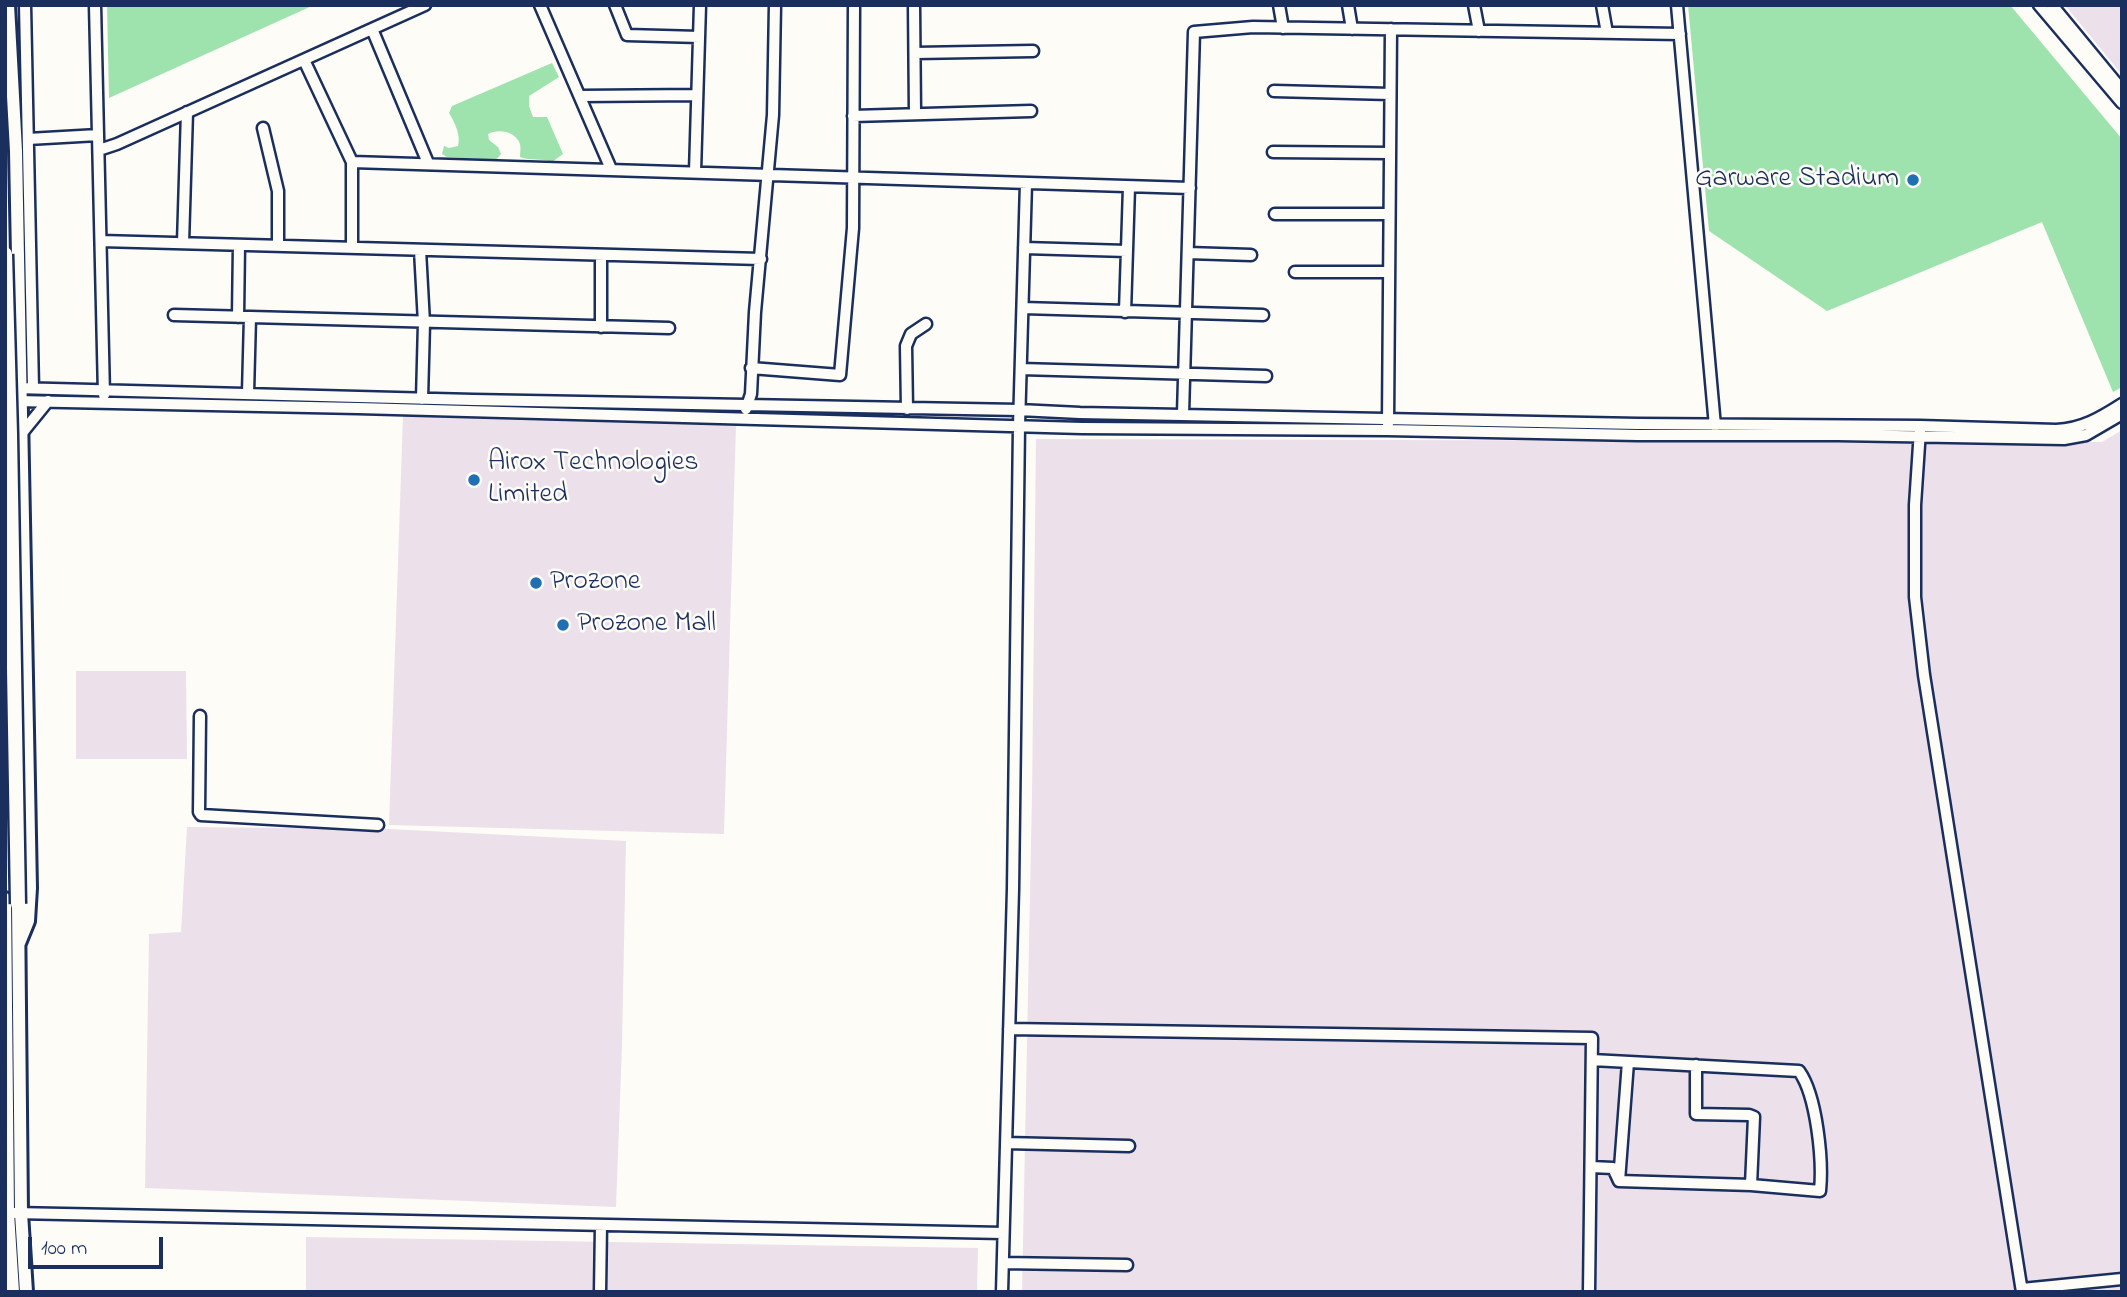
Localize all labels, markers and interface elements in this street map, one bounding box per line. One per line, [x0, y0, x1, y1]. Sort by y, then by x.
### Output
place label: Garware Stadium [1695, 163, 1899, 197]
marker: Garware Stadium [1905, 172, 1921, 188]
place label: Airox Technologies Limited [488, 447, 699, 513]
marker: Airox Technologies Limited [466, 472, 482, 488]
place label: Prozone [550, 566, 640, 600]
marker: Prozone [528, 575, 544, 591]
place label: Prozone Mall [577, 608, 716, 642]
marker: Prozone Mall [555, 617, 571, 633]
scale bar [32, 1224, 166, 1268]
text: 100 m [41, 1234, 87, 1264]

